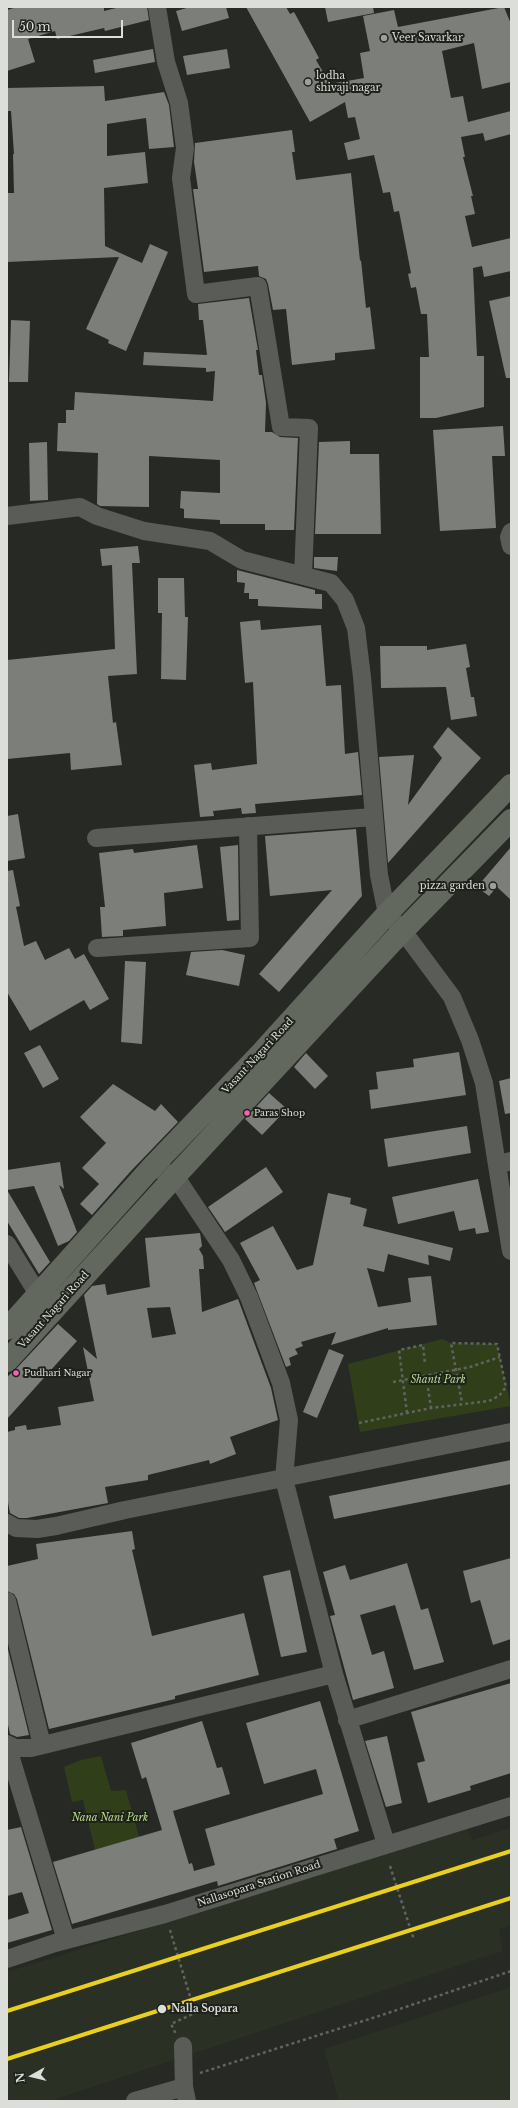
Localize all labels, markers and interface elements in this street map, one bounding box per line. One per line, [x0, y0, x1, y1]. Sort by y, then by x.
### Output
scale bar [14, 12, 125, 38]
text: 50 m [19, 19, 51, 34]
place label: Veer Savarkar [392, 32, 463, 44]
marker: Veer Savarkar [379, 33, 389, 43]
place label: lodha shivaji nagar [316, 70, 380, 94]
marker: lodha shivaji nagar [303, 77, 313, 87]
place label: pizza garden [420, 880, 485, 892]
marker: pizza garden [488, 881, 498, 891]
street label: Vasant Nagari Road [220, 1016, 296, 1096]
marker: Paras Shop [242, 1108, 252, 1118]
place label: Paras Shop [254, 1108, 305, 1118]
street label: Vasant Nagari Road [16, 1269, 92, 1351]
marker: Pudhari Nagar [11, 1368, 21, 1378]
place label: Pudhari Nagar [24, 1368, 91, 1378]
park label: Shanti Park [410, 1374, 466, 1386]
park label: Nana Nani Park [72, 1812, 148, 1824]
street label: Nallasopara Station Road [196, 1858, 322, 1910]
marker: Nalla Sopara [156, 2003, 168, 2015]
place label: Nalla Sopara [171, 2003, 238, 2015]
north arrow [12, 2056, 52, 2096]
text: N [12, 2072, 28, 2084]

